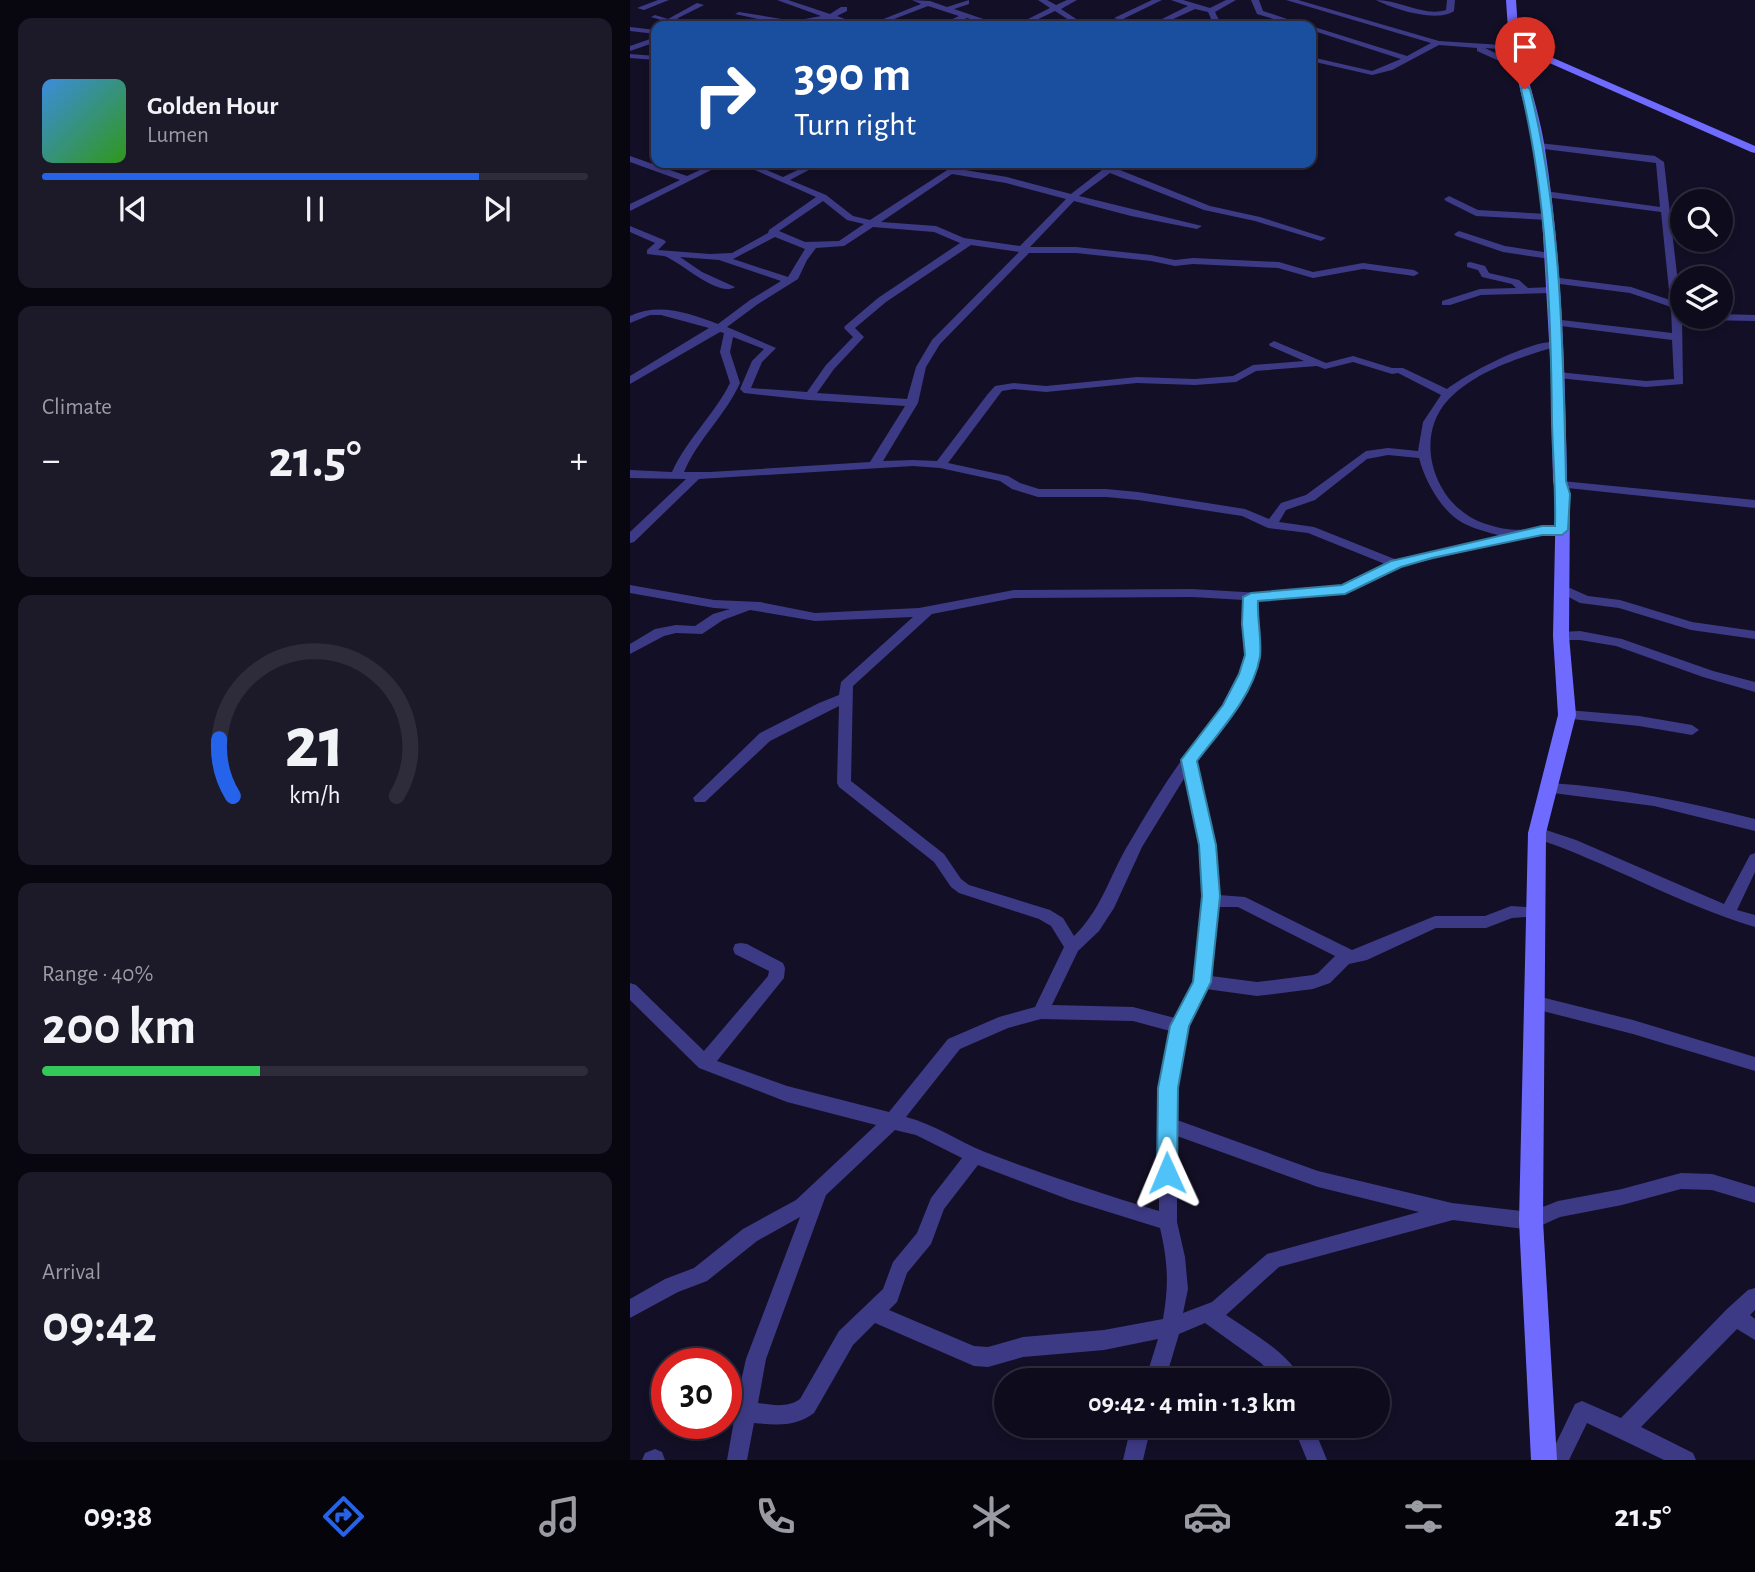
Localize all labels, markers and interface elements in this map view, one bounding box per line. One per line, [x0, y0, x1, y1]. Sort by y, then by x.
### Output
pin [1495, 17, 1555, 89]
icon: arrive [1506, 28, 1544, 66]
icon: right [679, 49, 770, 140]
text: 390 m [794, 51, 911, 100]
text: Golden Hour [147, 93, 278, 119]
text: Turn right [794, 109, 916, 141]
text: Lumen [147, 124, 209, 147]
map controls [1670, 189, 1733, 329]
button: search [1670, 189, 1733, 252]
icon: previous [114, 190, 152, 228]
icon: pause [296, 190, 334, 228]
icon: next [478, 190, 516, 228]
button: layers [1670, 266, 1733, 329]
text: Climate [42, 396, 112, 419]
text: 21.5° [269, 434, 361, 486]
text: − [42, 442, 60, 480]
text: + [570, 442, 588, 480]
text: 21 [285, 708, 345, 781]
text: km/h [289, 783, 341, 808]
text: Range · 40% [42, 963, 153, 986]
text: 200 km [42, 1001, 196, 1053]
position arrow [1130, 1136, 1204, 1210]
text: Arrival [42, 1261, 101, 1284]
text: 09:42 [42, 1299, 157, 1351]
speed limit sign: 30 [651, 1348, 742, 1439]
text: 09:42 · 4 min · 1.3 km [1088, 1390, 1296, 1416]
icon: directions [319, 1492, 368, 1541]
icon: music [535, 1492, 584, 1541]
icon: phone [751, 1492, 800, 1541]
icon: climate [967, 1492, 1016, 1541]
icon: car [1183, 1492, 1232, 1541]
icon: filters [1399, 1492, 1448, 1541]
text: 09:38 [83, 1500, 152, 1532]
text: 21.5° [1614, 1500, 1671, 1532]

